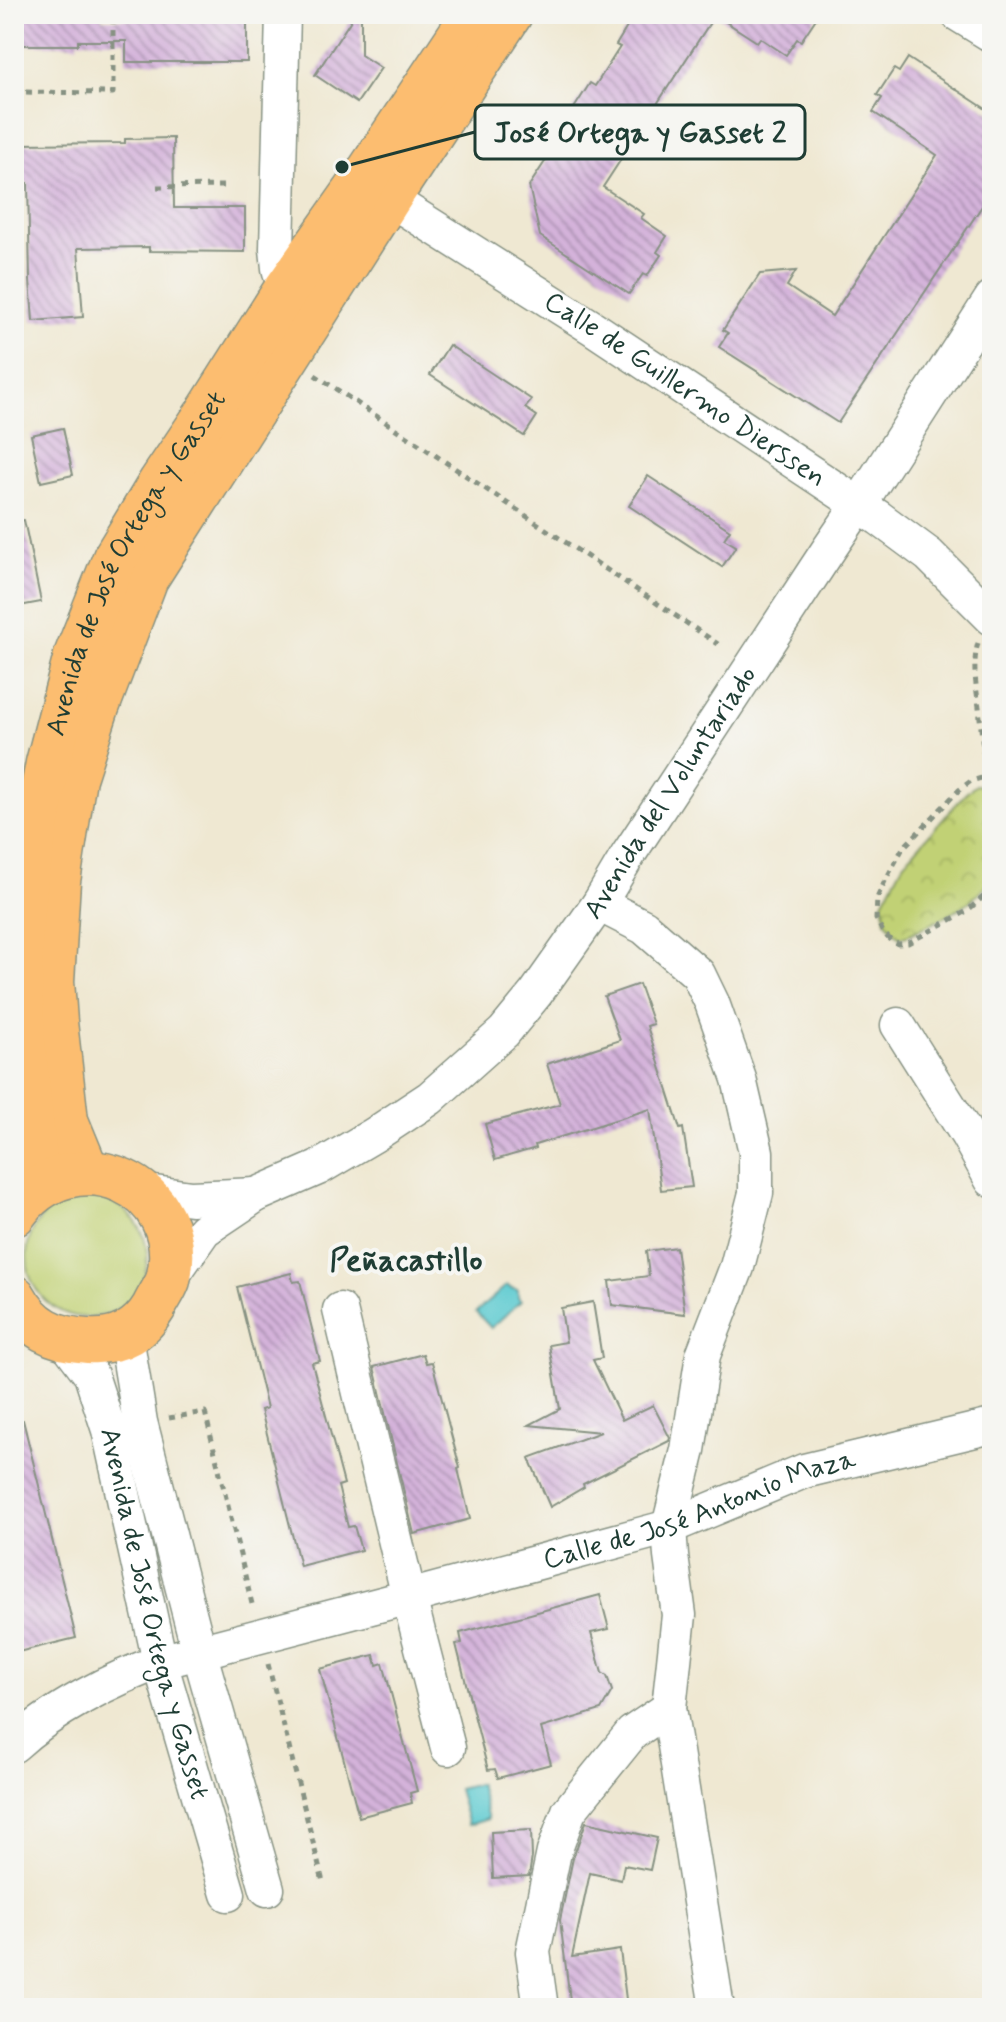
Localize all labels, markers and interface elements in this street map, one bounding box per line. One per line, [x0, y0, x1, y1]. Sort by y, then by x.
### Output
callout: José Ortega y Gasset 2 [475, 105, 805, 159]
text: José Ortega y Gasset 2 [494, 114, 787, 156]
street label: Calle de Guillermo Dierssen [537, 283, 833, 496]
street label: Avenida de José Ortega y Gasset [37, 384, 235, 740]
street label: Avenida del Voluntariado [575, 659, 766, 927]
district label: Peñacastillo [330, 1240, 483, 1282]
street label: Avenida de José Ortega y Gasset [91, 1424, 218, 1804]
street label: Calle de José Antonio Maza [539, 1441, 859, 1579]

